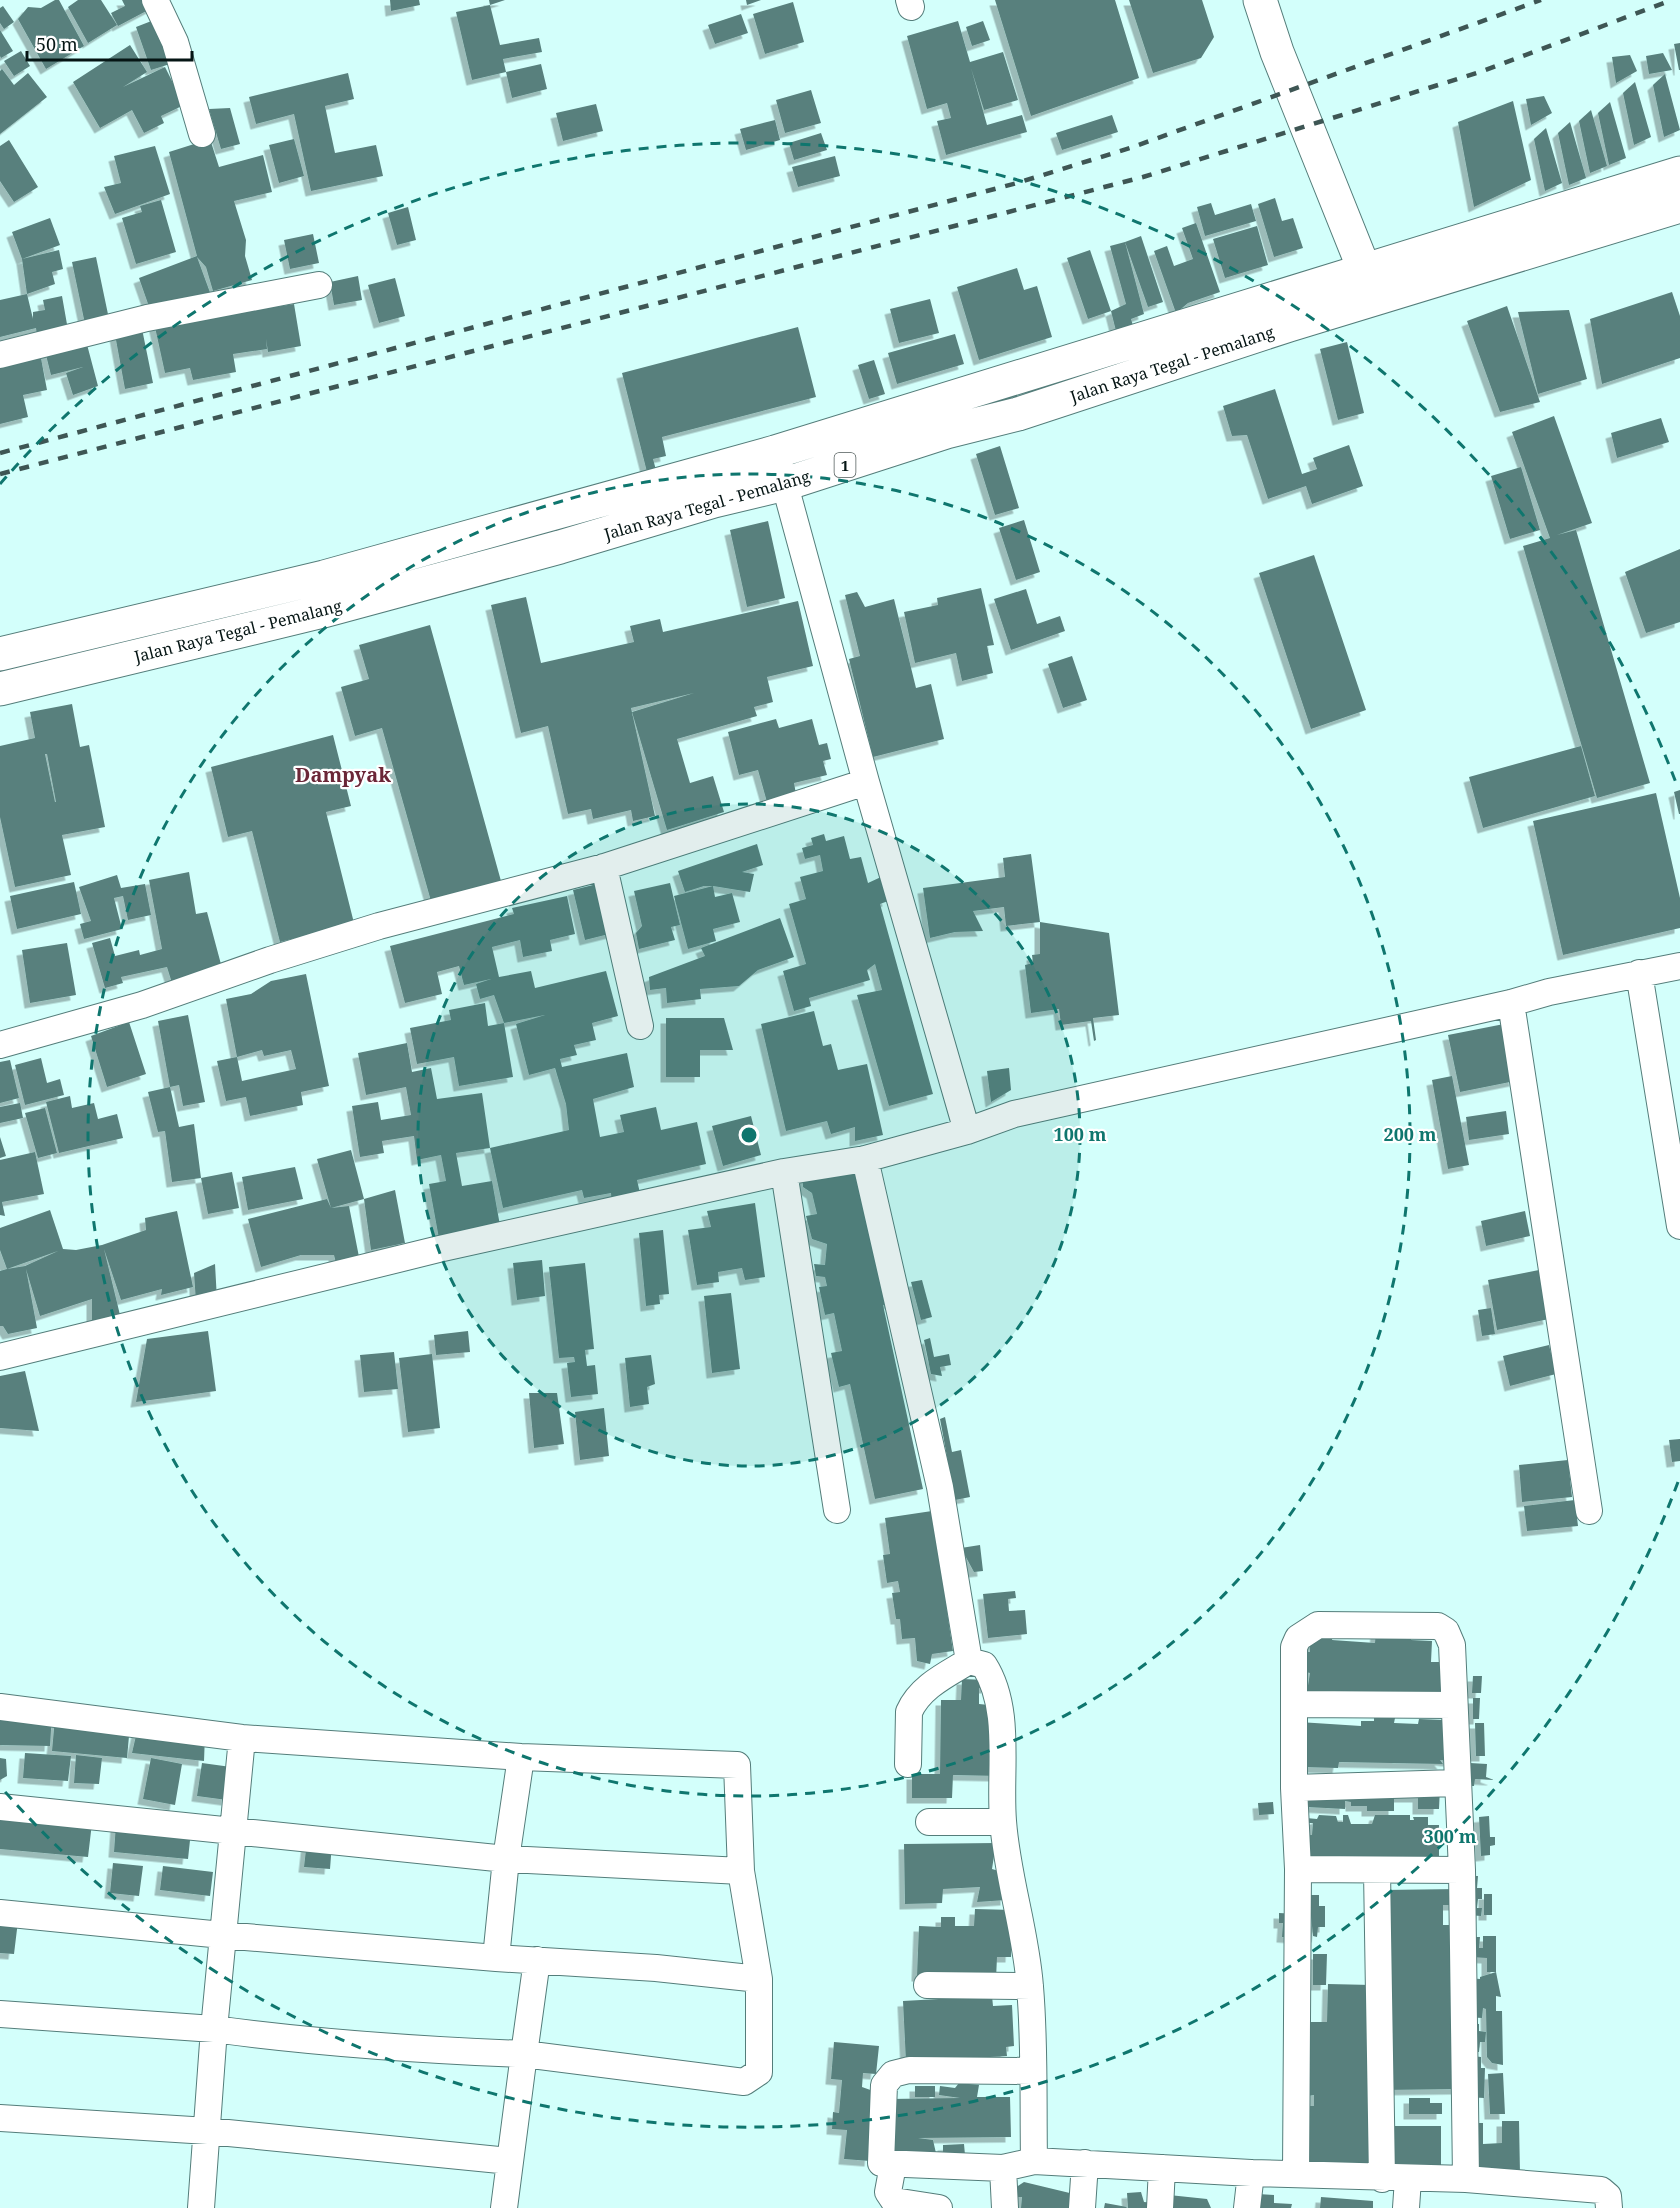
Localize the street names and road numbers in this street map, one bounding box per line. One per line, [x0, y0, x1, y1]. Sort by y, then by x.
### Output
street label: Jalan Raya Tegal - Pemalang [1066, 320, 1277, 408]
road number: 1 [834, 453, 856, 477]
street label: Jalan Raya Tegal - Pemalang [601, 465, 813, 545]
street label: Jalan Raya Tegal - Pemalang [131, 594, 344, 668]

